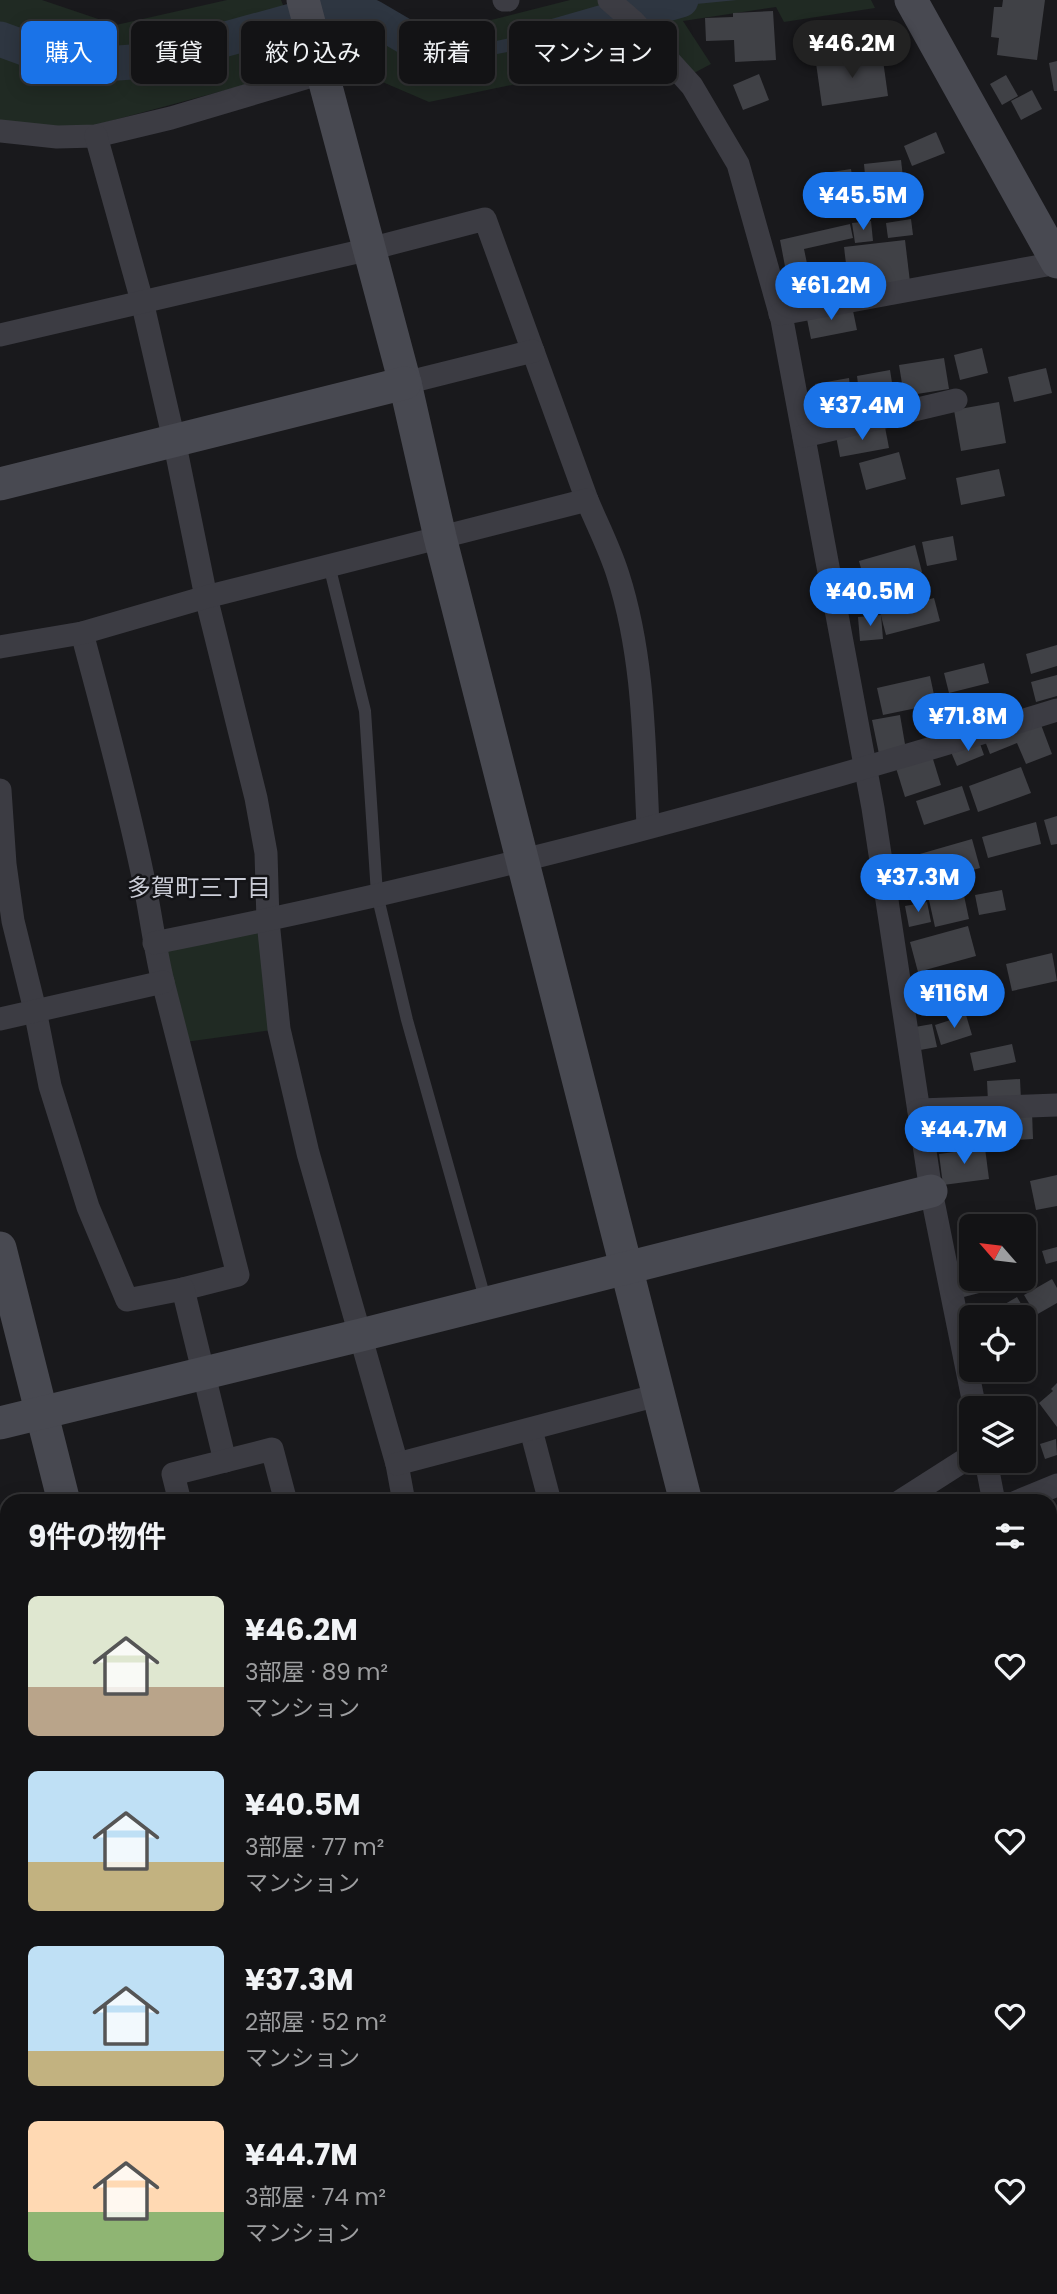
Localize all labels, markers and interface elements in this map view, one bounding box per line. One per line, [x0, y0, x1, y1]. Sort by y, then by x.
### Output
pin: ¥46.2M [795, 20, 909, 80]
chip: 購入 [21, 21, 117, 84]
chip: 賃貸 [131, 21, 227, 84]
chip: 絞り込み [241, 21, 385, 84]
chip: 新着 [399, 21, 495, 84]
chip: マンション [509, 21, 677, 84]
text: ¥46.2M [809, 27, 895, 59]
pin: ¥45.5M [806, 173, 920, 232]
text: ¥45.5M [819, 179, 907, 211]
pin: ¥61.2M [774, 262, 888, 322]
text: ¥61.2M [791, 269, 871, 301]
pin: ¥37.4M [805, 382, 919, 442]
text: ¥37.4M [820, 389, 904, 421]
pin: ¥40.5M [813, 568, 927, 628]
text: ¥40.5M [826, 575, 914, 607]
pin: ¥71.8M [911, 694, 1025, 753]
text: ¥71.8M [929, 700, 1007, 732]
pin: ¥37.3M [861, 855, 975, 914]
text: ¥37.3M [876, 861, 960, 893]
district label: 多賀町三丁目 [127, 871, 271, 904]
pin: ¥116M [905, 970, 1003, 1030]
text: ¥116M [920, 977, 988, 1009]
pin: ¥44.7M [907, 1106, 1021, 1166]
text: ¥44.7M [921, 1113, 1007, 1145]
north arrow [959, 1214, 1036, 1292]
map controls [959, 1214, 1036, 1473]
button: locate [959, 1305, 1036, 1382]
button: layers [959, 1396, 1036, 1473]
text: 9件の物件 [28, 1515, 166, 1558]
icon: filters [991, 1517, 1029, 1555]
text: ¥46.2M [245, 1608, 358, 1651]
icon: home [84, 1624, 168, 1708]
icon: heart [991, 1647, 1029, 1685]
text: 3部屋 · 89 m² [245, 1656, 388, 1688]
text: マンション [245, 1692, 360, 1724]
text: ¥40.5M [245, 1783, 361, 1826]
icon: home [84, 1799, 168, 1883]
icon: heart [991, 1822, 1029, 1860]
text: 3部屋 · 77 m² [245, 1831, 384, 1863]
text: マンション [245, 1867, 360, 1899]
text: ¥37.3M [245, 1958, 353, 2001]
icon: home [84, 1974, 168, 2058]
icon: heart [991, 1997, 1029, 2035]
text: 2部屋 · 52 m² [245, 2006, 386, 2038]
text: マンション [245, 2042, 360, 2074]
text: ¥44.7M [245, 2133, 358, 2176]
icon: home [84, 2149, 168, 2233]
icon: heart [991, 2172, 1029, 2210]
text: 3部屋 · 74 m² [245, 2181, 386, 2213]
text: マンション [245, 2217, 360, 2249]

